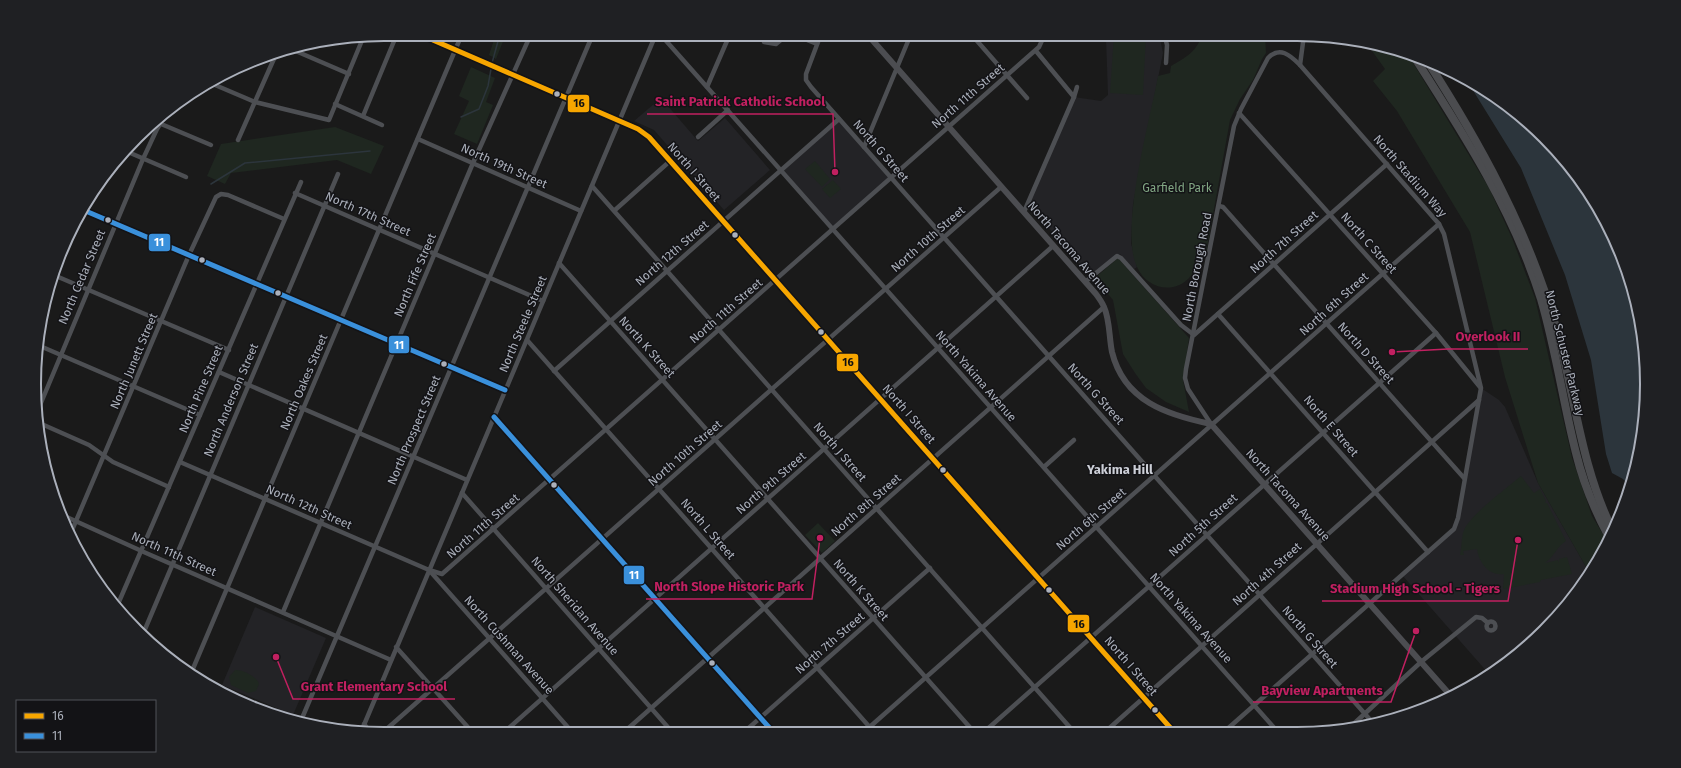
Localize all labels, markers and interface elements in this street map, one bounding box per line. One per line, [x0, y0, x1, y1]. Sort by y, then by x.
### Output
street label: North 11th Street [929, 60, 1008, 131]
unlabelled marker [552, 89, 562, 99]
callout: Saint Patrick Catholic School [647, 89, 833, 114]
line badge: 16 [567, 94, 590, 113]
text: Saint Patrick Catholic School [655, 94, 825, 109]
text: 16 [573, 97, 585, 110]
street label: North G Street [850, 117, 912, 185]
street label: North Stadium Way [1370, 132, 1450, 220]
street label: North I Street [665, 140, 724, 205]
street label: North 19th Street [459, 141, 550, 192]
park label: Garfield Park [1142, 181, 1213, 195]
street label: North 17th Street [323, 189, 413, 239]
street label: North Tacoma Avenue [1025, 199, 1113, 297]
street label: North 10th Street [888, 203, 968, 275]
street label: North 7th Street [1247, 207, 1321, 276]
street label: North C Street [1338, 210, 1400, 277]
street label: North Borough Road [1180, 211, 1214, 323]
unlabelled marker [103, 215, 113, 225]
street label: North 12th Street [632, 217, 712, 289]
street label: North Cedar Street [56, 227, 109, 326]
unlabelled marker [730, 230, 740, 240]
street label: North Fife Street [391, 231, 439, 319]
line badge: 11 [148, 233, 171, 252]
text: 11 [154, 236, 164, 249]
unlabelled marker [197, 255, 207, 265]
street label: North 6th Street [1297, 269, 1372, 339]
street label: North Steele Street [496, 273, 550, 375]
street label: North 11th Street [687, 275, 766, 346]
unlabelled marker [273, 288, 283, 298]
street label: North Schuster Parkway [1543, 289, 1587, 417]
street label: North Junett Street [107, 310, 161, 411]
street label: North K Street [616, 314, 678, 381]
street label: North D Street [1335, 319, 1398, 387]
callout: Overlook II [1448, 324, 1528, 349]
unlabelled marker [816, 327, 826, 337]
street label: North Yakima Avenue [933, 328, 1019, 424]
text: Overlook II [1456, 329, 1520, 344]
street label: North Oakes Street [277, 331, 331, 432]
line badge: 11 [388, 335, 410, 354]
text: 11 [394, 339, 404, 352]
street label: North Anderson Street [201, 341, 262, 459]
street label: North Pine Street [176, 342, 226, 435]
line badge: 16 [836, 353, 859, 372]
text: 16 [842, 356, 854, 369]
unlabelled marker [439, 359, 449, 369]
street label: North G Street [1065, 360, 1128, 428]
street label: North Prospect Street [385, 373, 444, 487]
street label: North I Street [880, 382, 939, 447]
street label: North E Street [1301, 393, 1362, 460]
street label: North 10th Street [645, 417, 725, 489]
street label: North J Street [811, 420, 870, 485]
street label: North Tacoma Avenue [1243, 446, 1333, 544]
street label: North 9th Street [733, 448, 809, 517]
district label: Yakima Hill [1086, 462, 1153, 477]
unlabelled marker [938, 465, 948, 475]
street label: North 8th Street [828, 470, 904, 539]
unlabelled marker [549, 480, 559, 490]
street label: North 12th Street [264, 482, 355, 533]
street label: North 6th Street [1053, 484, 1129, 553]
street label: North 11th Street [444, 490, 523, 561]
street label: North 5th Street [1166, 490, 1241, 559]
street label: North L Street [678, 496, 739, 563]
street label: North 11th Street [129, 529, 219, 579]
street label: North 4th Street [1230, 539, 1305, 609]
street label: North Sheridan Avenue [528, 554, 622, 658]
street label: North K Street [830, 556, 892, 624]
line badge: 11 [623, 565, 645, 585]
text: 11 [629, 569, 639, 582]
street label: North Yakima Avenue [1147, 570, 1235, 666]
callout: North Slope Historic Park [646, 574, 812, 599]
callout: Stadium High School - Tigers [1322, 576, 1508, 601]
text: North Slope Historic Park [654, 579, 805, 594]
text: Stadium High School - Tigers [1330, 581, 1501, 596]
unlabelled marker [1044, 585, 1054, 595]
street label: North Cushman Avenue [461, 593, 557, 697]
street label: North G Street [1279, 603, 1341, 671]
street label: North 7th Street [793, 609, 868, 677]
line badge: 16 [1067, 614, 1090, 633]
text: 16 [1073, 618, 1085, 631]
street label: North I Street [1102, 634, 1161, 699]
unlabelled marker [707, 658, 717, 668]
callout: Grant Elementary School [293, 674, 455, 699]
callout: Bayview Apartments [1253, 677, 1391, 702]
text: Grant Elementary School [301, 679, 447, 694]
text: Bayview Apartments [1261, 683, 1384, 698]
legend [16, 700, 156, 752]
unlabelled marker [1150, 705, 1160, 715]
text: 16 [52, 709, 64, 723]
text: 11 [52, 729, 62, 743]

